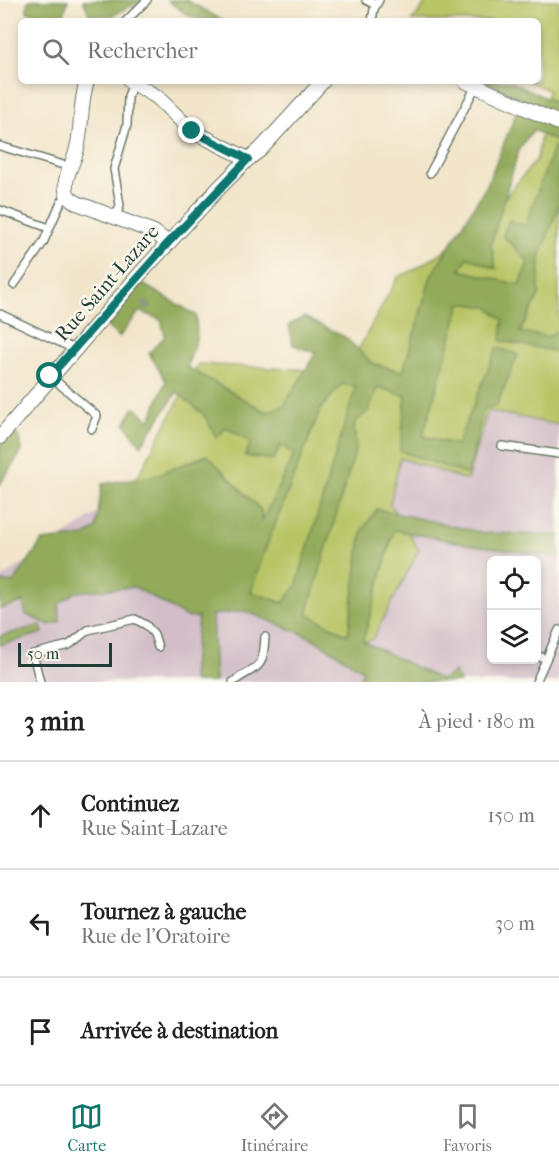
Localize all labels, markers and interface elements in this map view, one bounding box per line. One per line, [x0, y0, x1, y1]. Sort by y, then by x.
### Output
search box [18, 18, 541, 84]
icon: search [39, 35, 72, 68]
text: Rechercher [87, 38, 198, 64]
route end [178, 117, 204, 143]
street label: Rue Saint-Lazare [50, 220, 164, 346]
route start [36, 362, 62, 388]
map controls [487, 556, 541, 664]
button: locate [487, 556, 541, 610]
button: layers [487, 610, 541, 664]
scale bar [18, 640, 112, 668]
text: 50 m [27, 644, 59, 663]
text: 3 min [24, 706, 85, 737]
text: À pied · 180 m [419, 710, 535, 733]
text: Continuez [81, 791, 179, 817]
icon: ahead [24, 799, 57, 832]
text: 150 m [487, 804, 535, 827]
text: Rue Saint-Lazare [81, 817, 228, 840]
text: Tournez à gauche [81, 899, 246, 925]
icon: left [24, 907, 57, 940]
text: 30 m [495, 912, 535, 935]
text: Rue de l'Oratoire [81, 925, 230, 948]
icon: arrive [24, 1015, 57, 1048]
text: Arrivée à destination [81, 1018, 278, 1044]
tab: Carte [67, 1100, 106, 1155]
tab: Itinéraire [241, 1100, 308, 1155]
tab: Favoris [443, 1100, 492, 1155]

